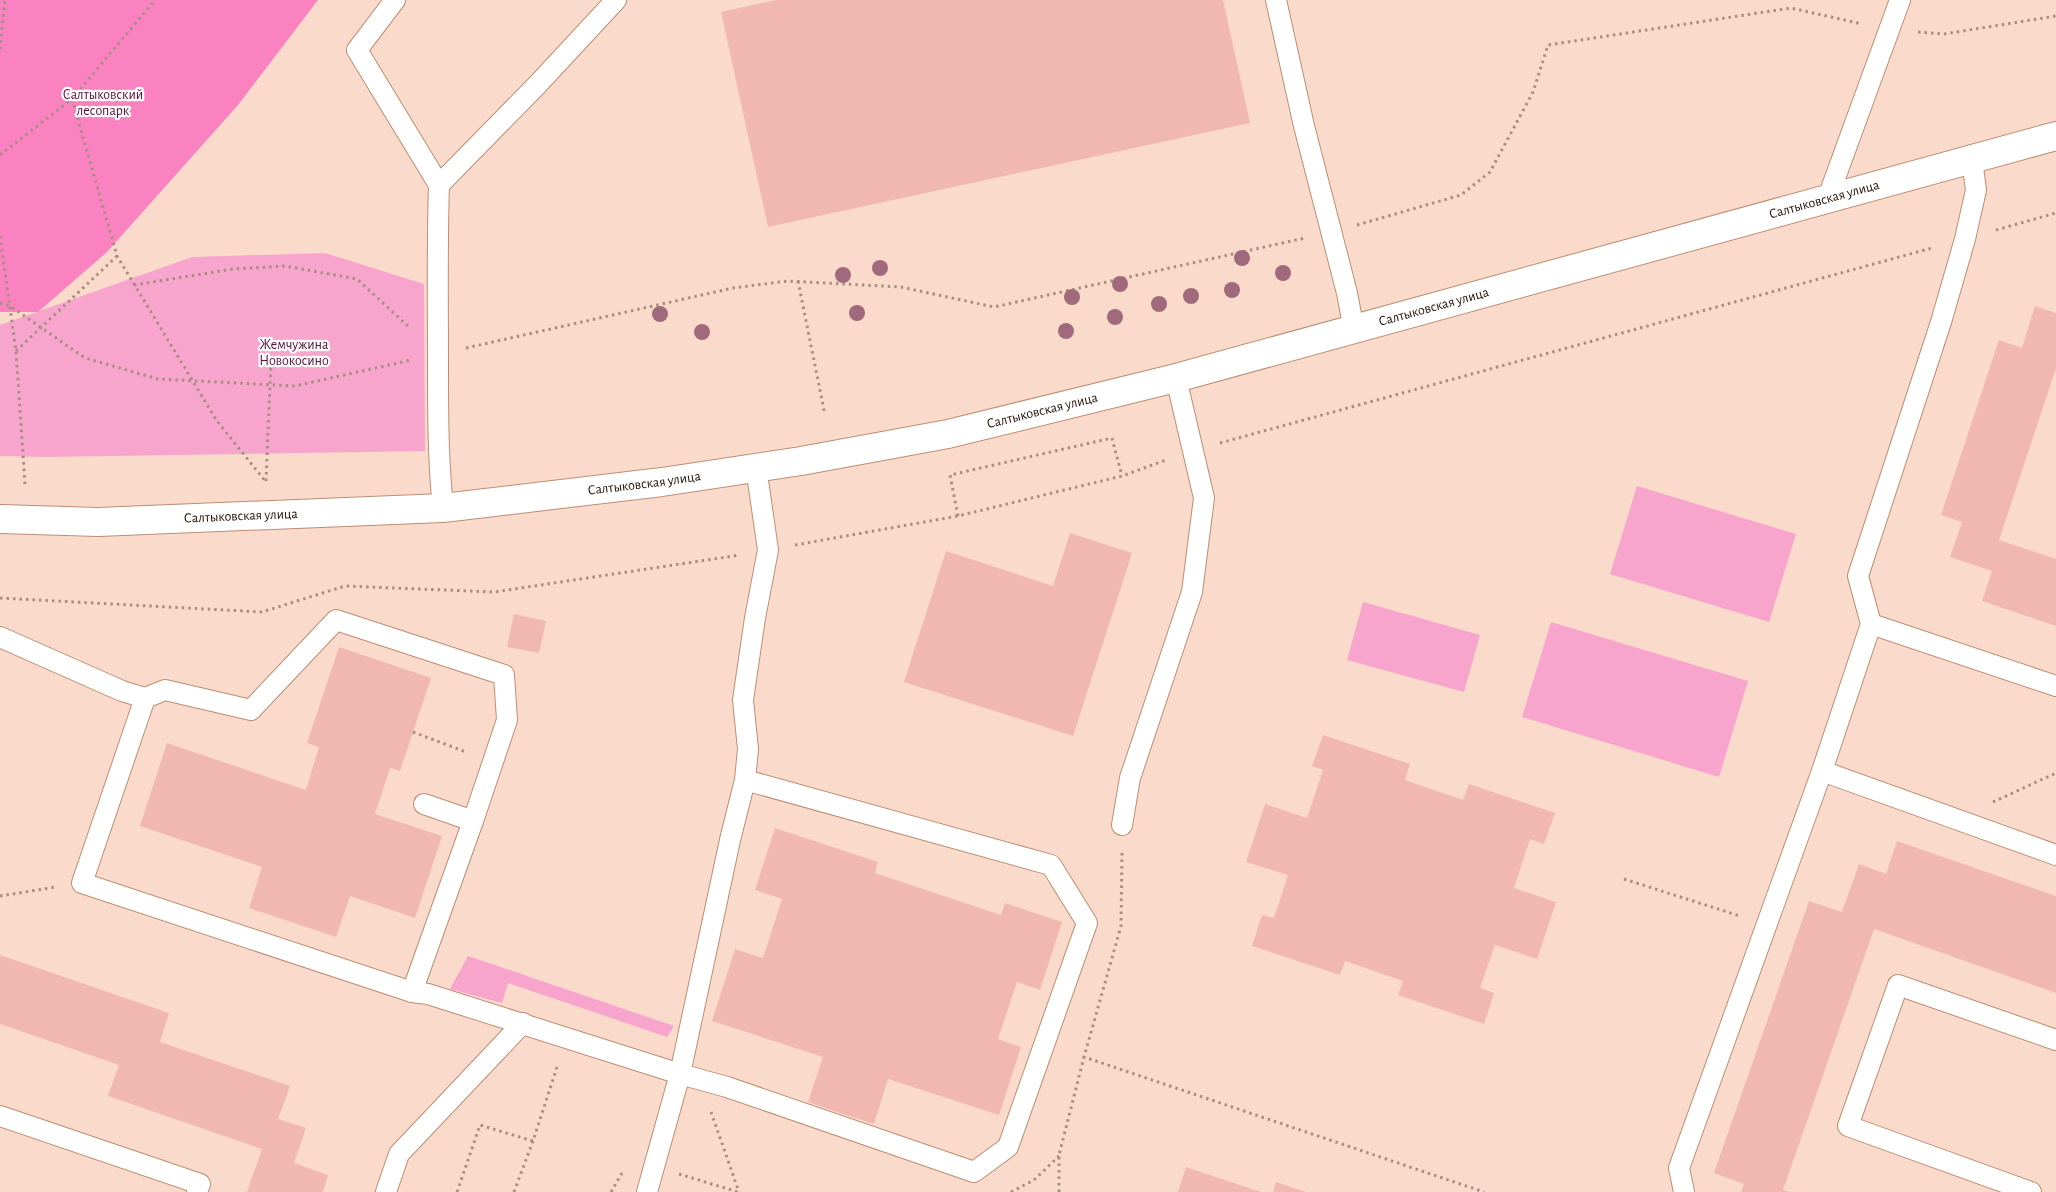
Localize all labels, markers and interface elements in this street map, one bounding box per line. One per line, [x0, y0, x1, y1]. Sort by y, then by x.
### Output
park label: Салтыковский лесопарк [63, 88, 143, 118]
street label: Салтыковская улица [1767, 178, 1882, 222]
street label: Салтыковская улица [1377, 285, 1491, 329]
park label: Жемчужина Новокосино [259, 338, 329, 368]
street label: Салтыковская улица [985, 390, 1100, 431]
street label: Салтыковская улица [587, 469, 702, 498]
street label: Салтыковская улица [184, 507, 299, 526]

